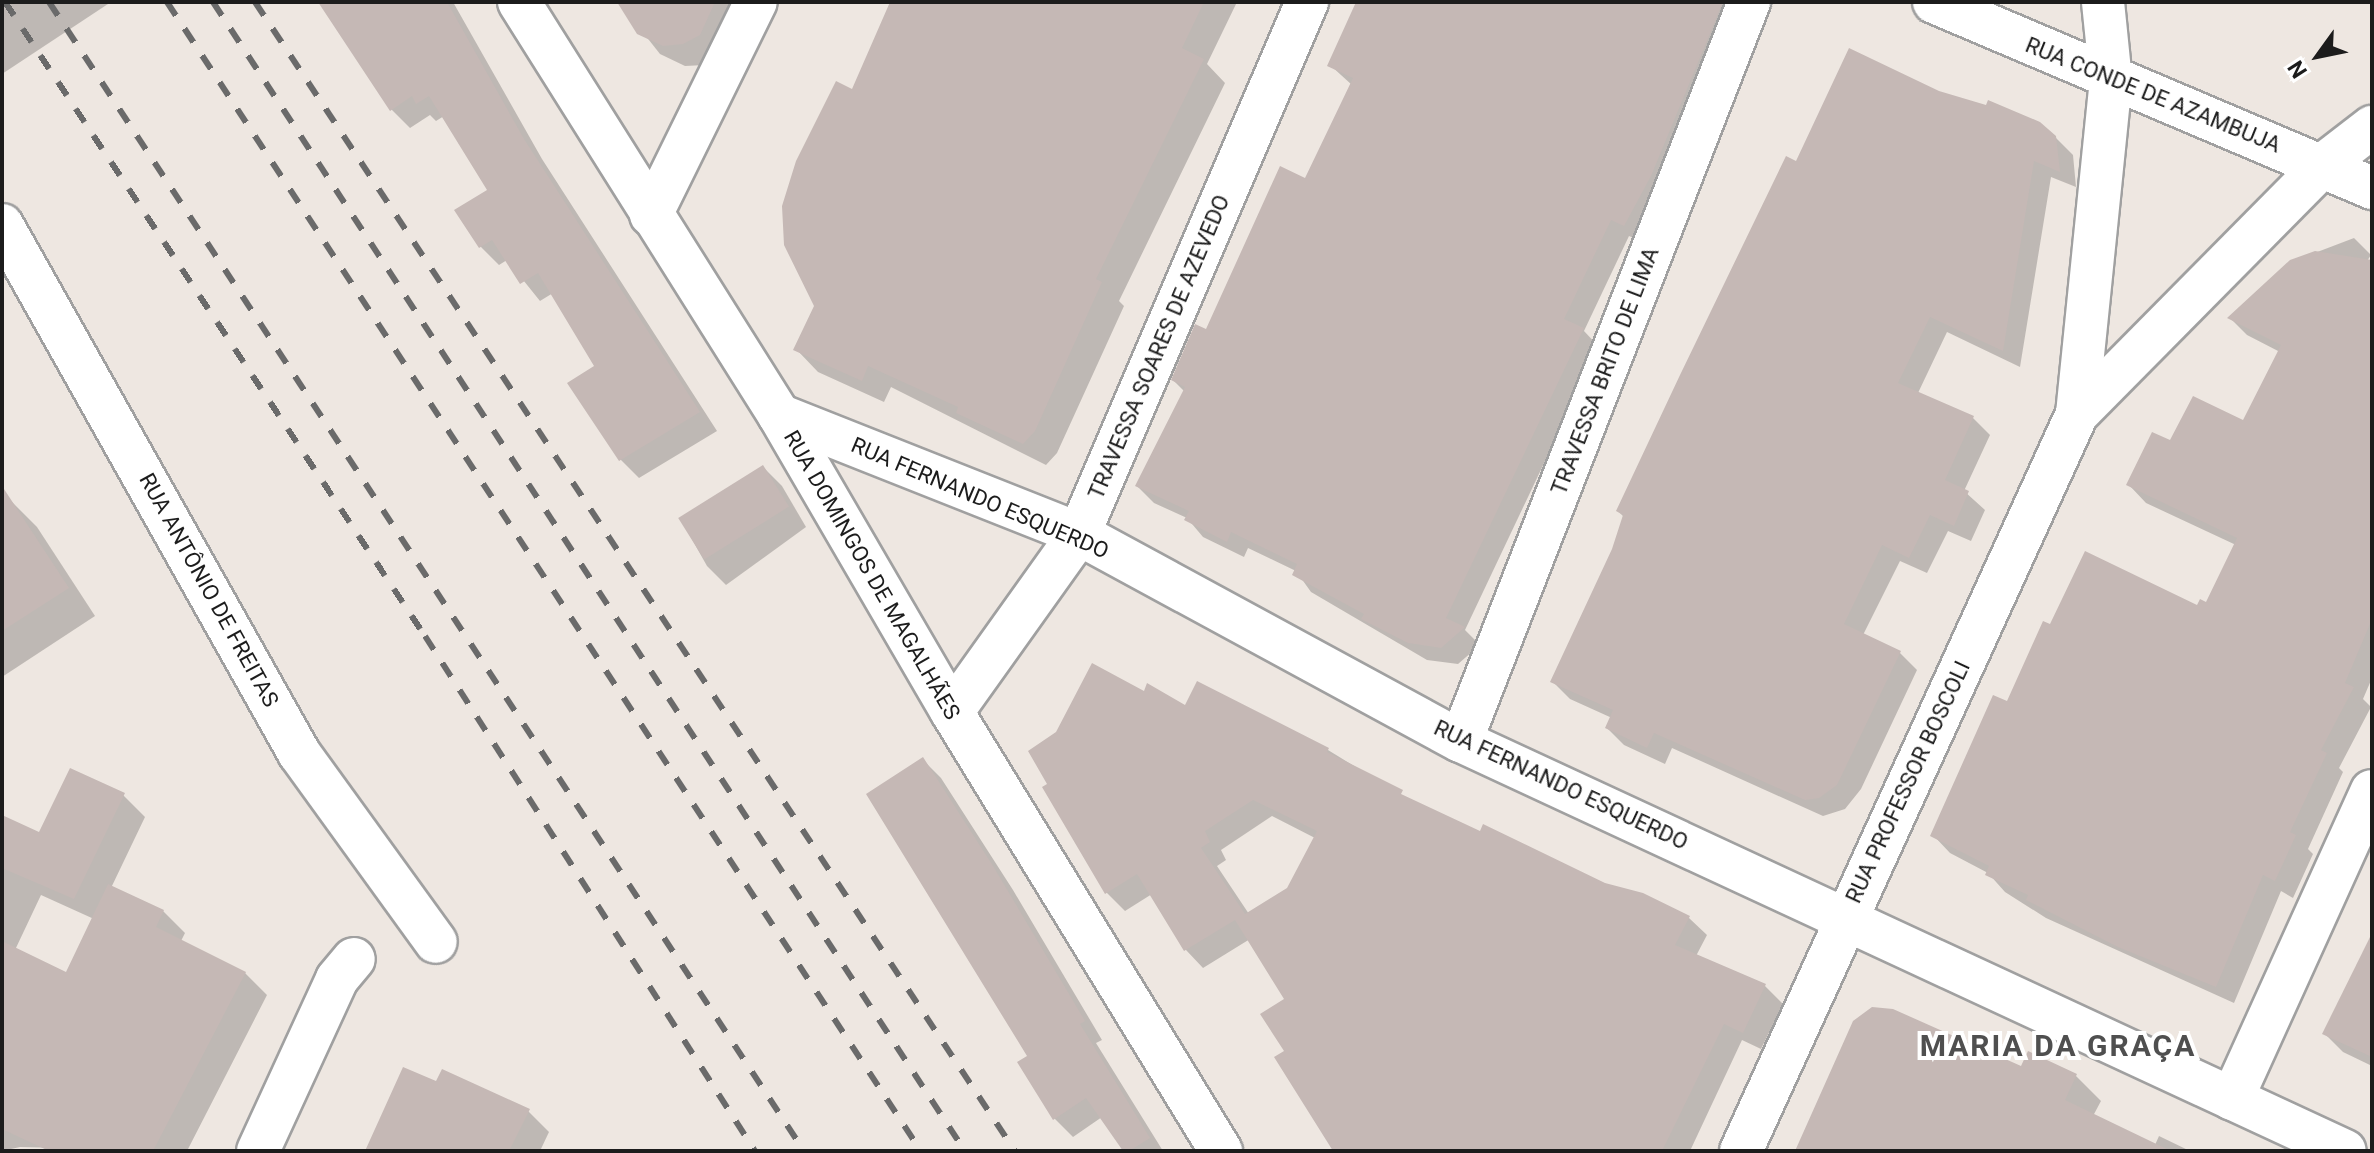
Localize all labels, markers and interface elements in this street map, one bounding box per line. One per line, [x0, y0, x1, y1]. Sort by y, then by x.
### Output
north arrow [2278, 16, 2358, 96]
street label: RUA CONDE DE AZAMBUJA [2022, 32, 2284, 158]
text: N [2283, 56, 2312, 83]
street label: TRAVESSA SOARES DE AZEVEDO [1083, 191, 1235, 503]
street label: TRAVESSA BRITO DE LIMA [1546, 244, 1664, 498]
street label: RUA DOMINGOS DE MAGALHÃES [778, 426, 966, 724]
street label: RUA FERNANDO ESQUERDO [847, 432, 1113, 564]
street label: RUA ANTÔNIO DE FREITAS [134, 468, 284, 712]
street label: RUA PROFESSOR BOSCOLI [1840, 657, 1976, 907]
street label: RUA FERNANDO ESQUERDO [1430, 714, 1692, 856]
district label: MARIA DA GRAÇA [1920, 1028, 2196, 1064]

